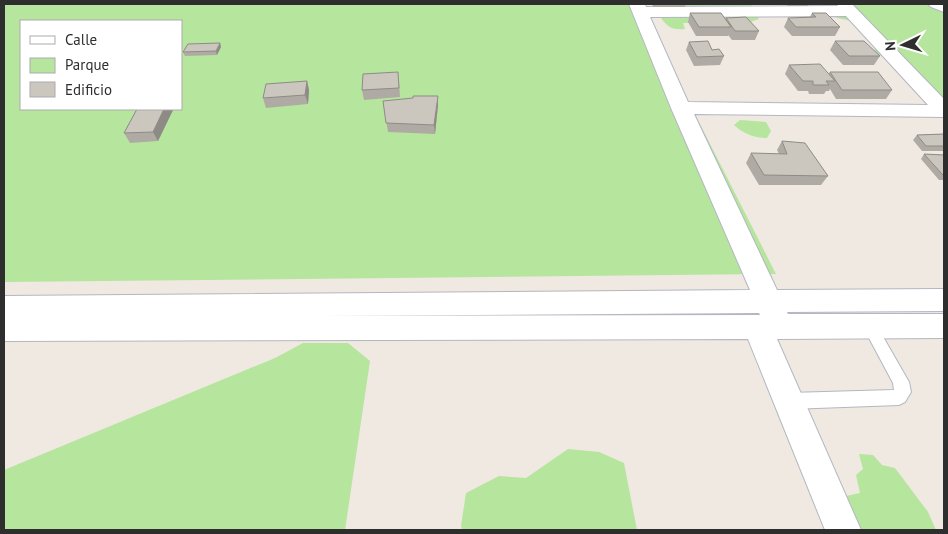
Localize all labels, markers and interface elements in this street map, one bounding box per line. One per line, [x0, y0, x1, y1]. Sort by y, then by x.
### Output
legend [20, 20, 182, 110]
north arrow [878, 20, 928, 70]
text: Calle [65, 30, 97, 49]
text: N [881, 41, 899, 52]
text: Parque [65, 55, 109, 74]
text: Edificio [65, 80, 112, 99]

